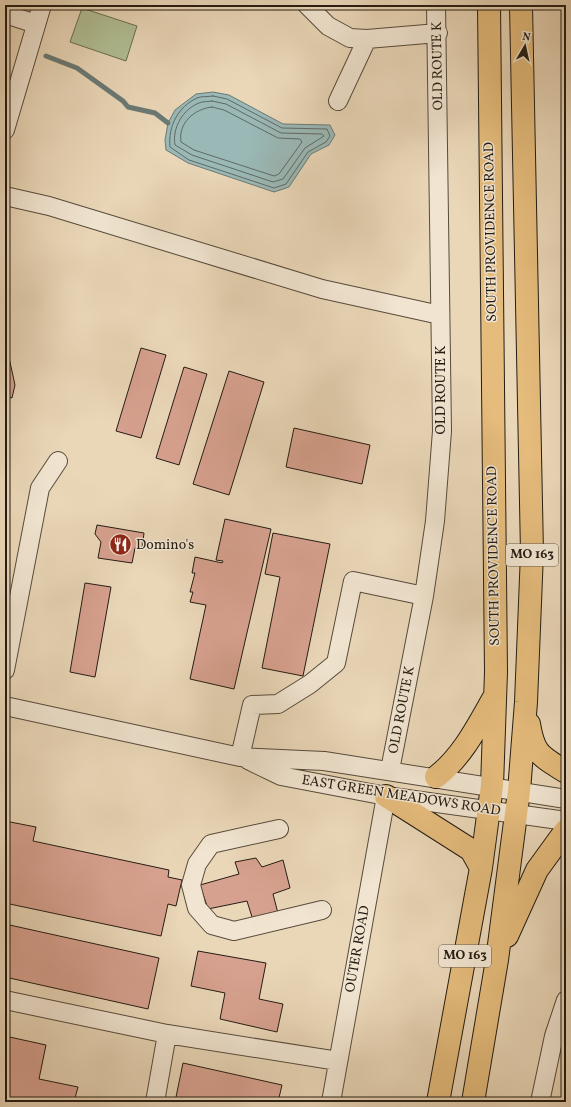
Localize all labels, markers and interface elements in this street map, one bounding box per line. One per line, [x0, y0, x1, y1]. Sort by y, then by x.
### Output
street label: OLD ROUTE K [428, 21, 448, 111]
north arrow [505, 26, 545, 66]
text: N [521, 30, 531, 46]
street label: SOUTH PROVIDENCE ROAD [480, 142, 502, 322]
street label: OLD ROUTE K [432, 345, 451, 434]
street label: SOUTH PROVIDENCE ROAD [483, 466, 505, 646]
restaurant icon: Domino's [108, 532, 134, 558]
place label: Domino's [136, 536, 194, 555]
road number: MO 163 [506, 544, 558, 566]
street label: OLD ROUTE K [384, 664, 420, 755]
street label: EAST GREEN MEADOWS ROAD [300, 771, 502, 821]
street label: OUTER ROAD [341, 904, 375, 994]
road number: MO 163 [439, 945, 491, 967]

